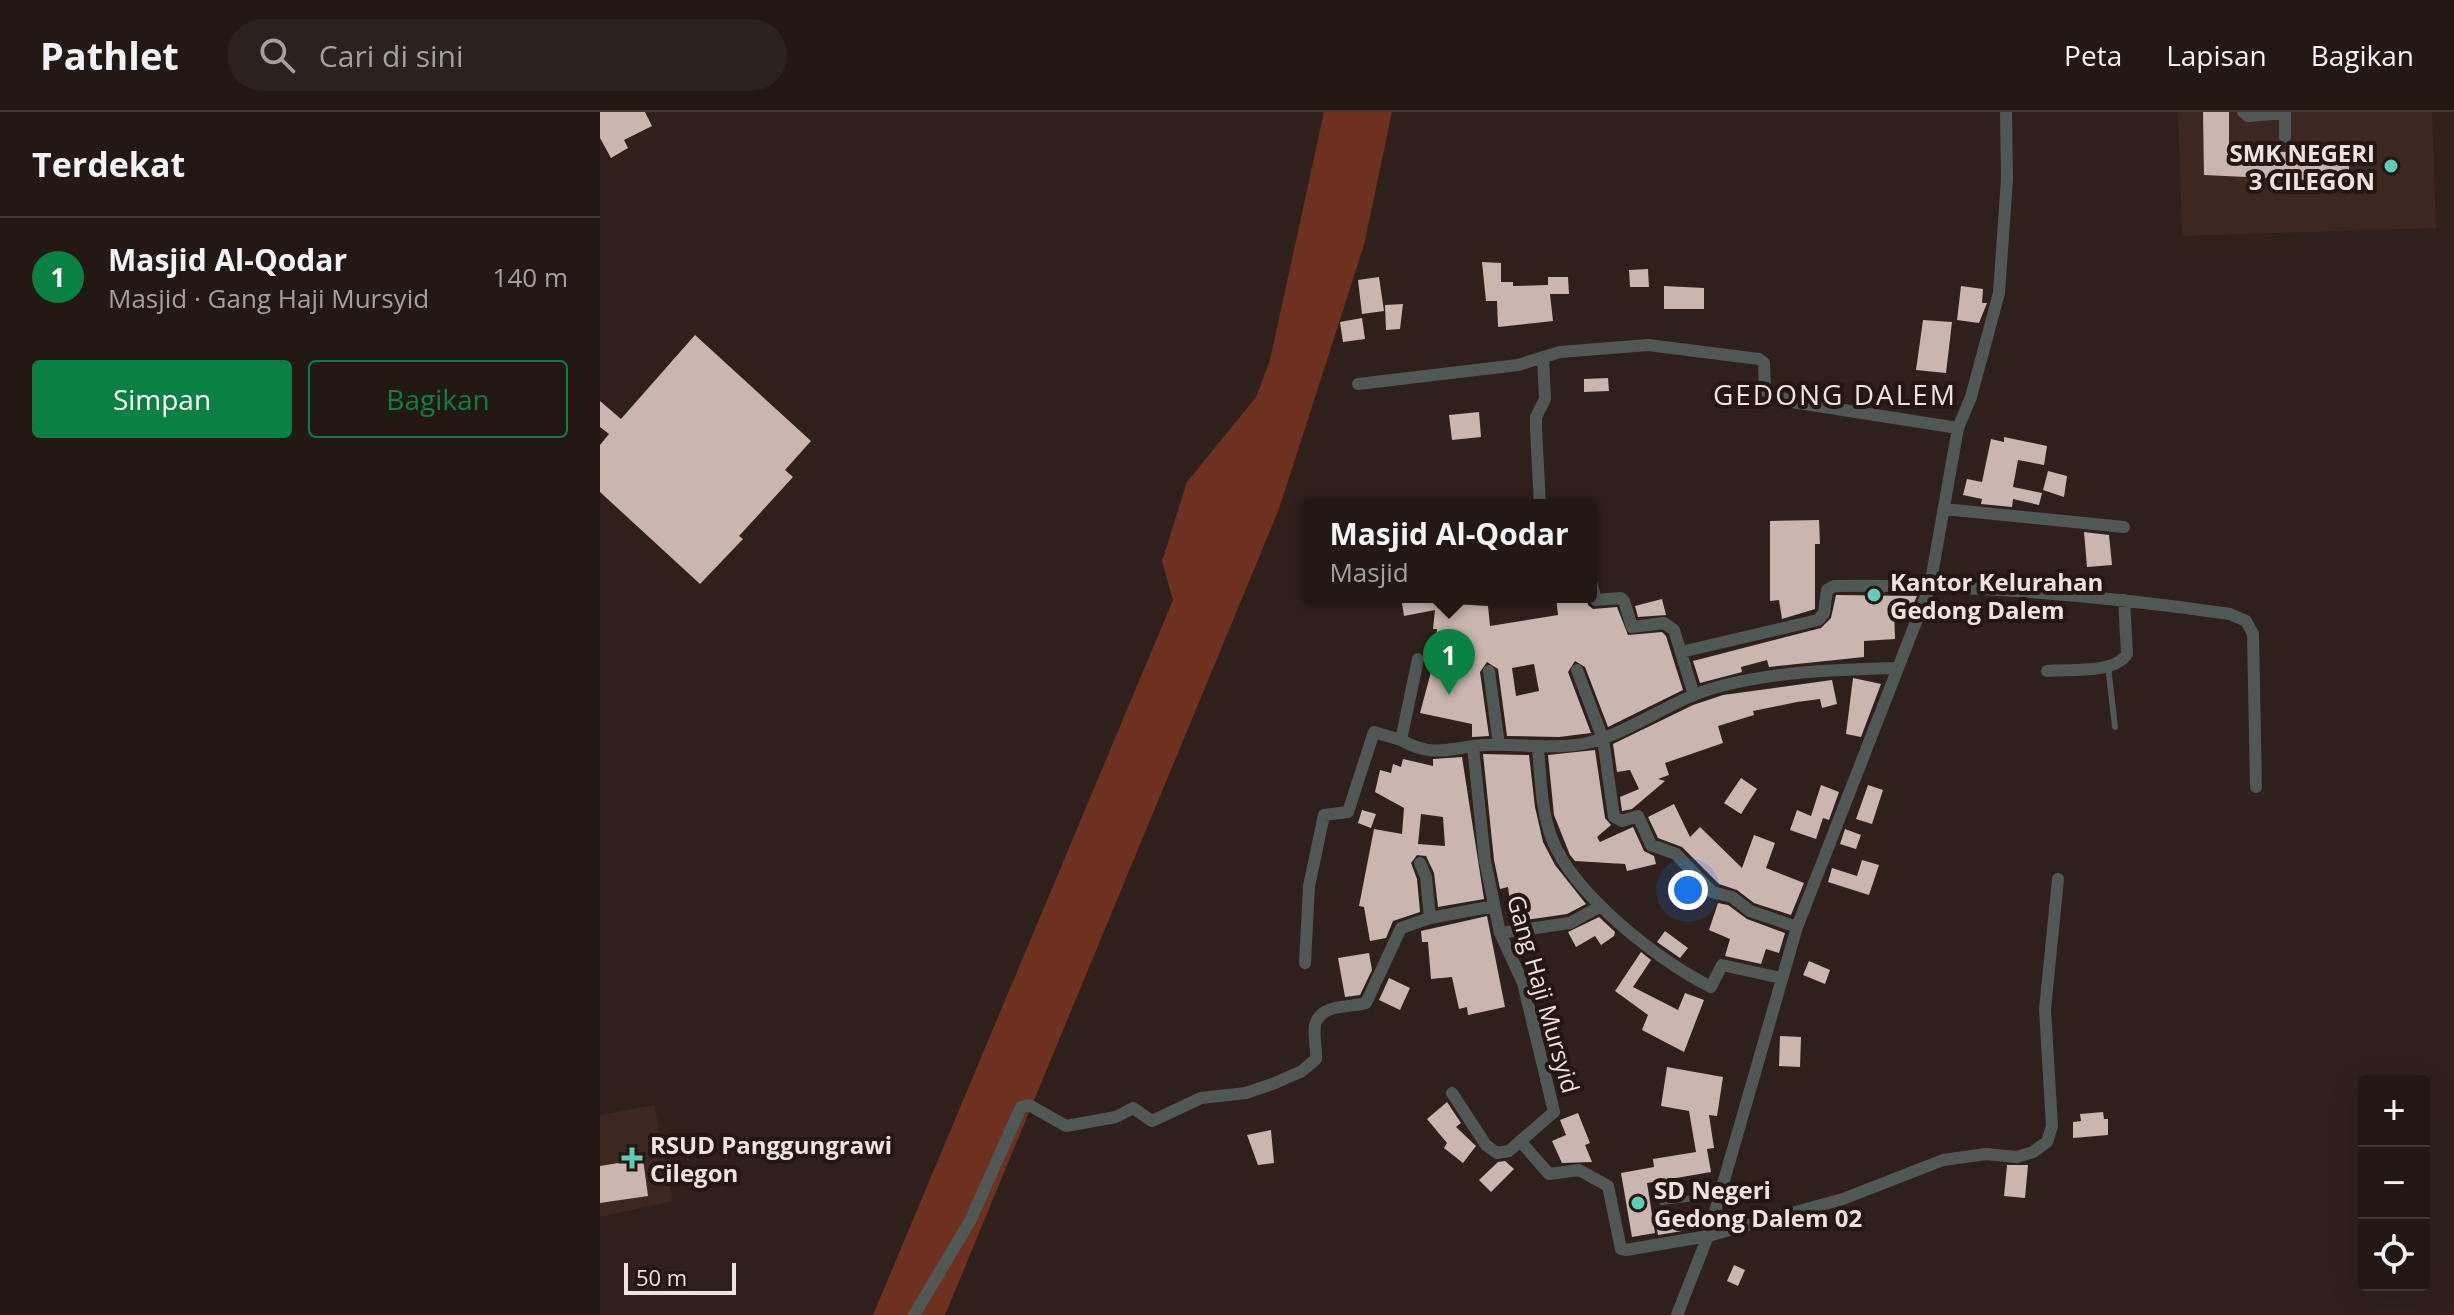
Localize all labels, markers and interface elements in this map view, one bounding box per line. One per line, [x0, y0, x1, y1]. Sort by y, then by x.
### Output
search box [227, 19, 787, 91]
text: Pathlet [40, 29, 179, 81]
icon: search [255, 33, 299, 77]
text: Cari di sini [319, 35, 464, 76]
text: Peta [2064, 36, 2122, 74]
text: Lapisan [2166, 36, 2267, 74]
text: Bagikan [2311, 36, 2414, 74]
place label: SMK NEGERI 3 CILEGON [2229, 136, 2375, 197]
text: Terdekat [32, 141, 185, 187]
marker: SMK NEGERI 3 CILEGON [2382, 157, 2400, 175]
text: Masjid Al-Qodar [108, 239, 347, 280]
text: 1 [51, 259, 65, 295]
text: 140 m [493, 259, 568, 295]
text: Masjid · Gang Haji Mursyid [108, 280, 429, 316]
button: Simpan [32, 360, 292, 438]
button: Bagikan [308, 360, 568, 438]
district label: GEDONG DALEM [1713, 375, 1957, 413]
popup [1301, 499, 1597, 603]
text: Masjid Al-Qodar [1329, 513, 1569, 554]
text: Masjid [1329, 554, 1409, 590]
place label: Kantor Kelurahan Gedong Dalem [1890, 565, 2103, 626]
marker: Kantor Kelurahan Gedong Dalem [1865, 586, 1883, 604]
pin: 1 [1423, 629, 1475, 695]
your location [1668, 870, 1708, 910]
street label: Gang Haji Mursyid [1500, 891, 1588, 1097]
map controls [2358, 1075, 2430, 1291]
button: + [2358, 1075, 2430, 1147]
place label: RSUD Panggungrawi Cilegon [650, 1128, 892, 1189]
marker: RSUD Panggungrawi Cilegon [621, 1147, 643, 1169]
button: − [2358, 1147, 2430, 1219]
place label: SD Negeri Gedong Dalem 02 [1654, 1173, 1862, 1234]
marker: SD Negeri Gedong Dalem 02 [1629, 1194, 1647, 1212]
button: locate [2358, 1219, 2430, 1291]
scale bar [624, 1259, 736, 1295]
text: 50 m [636, 1262, 687, 1292]

